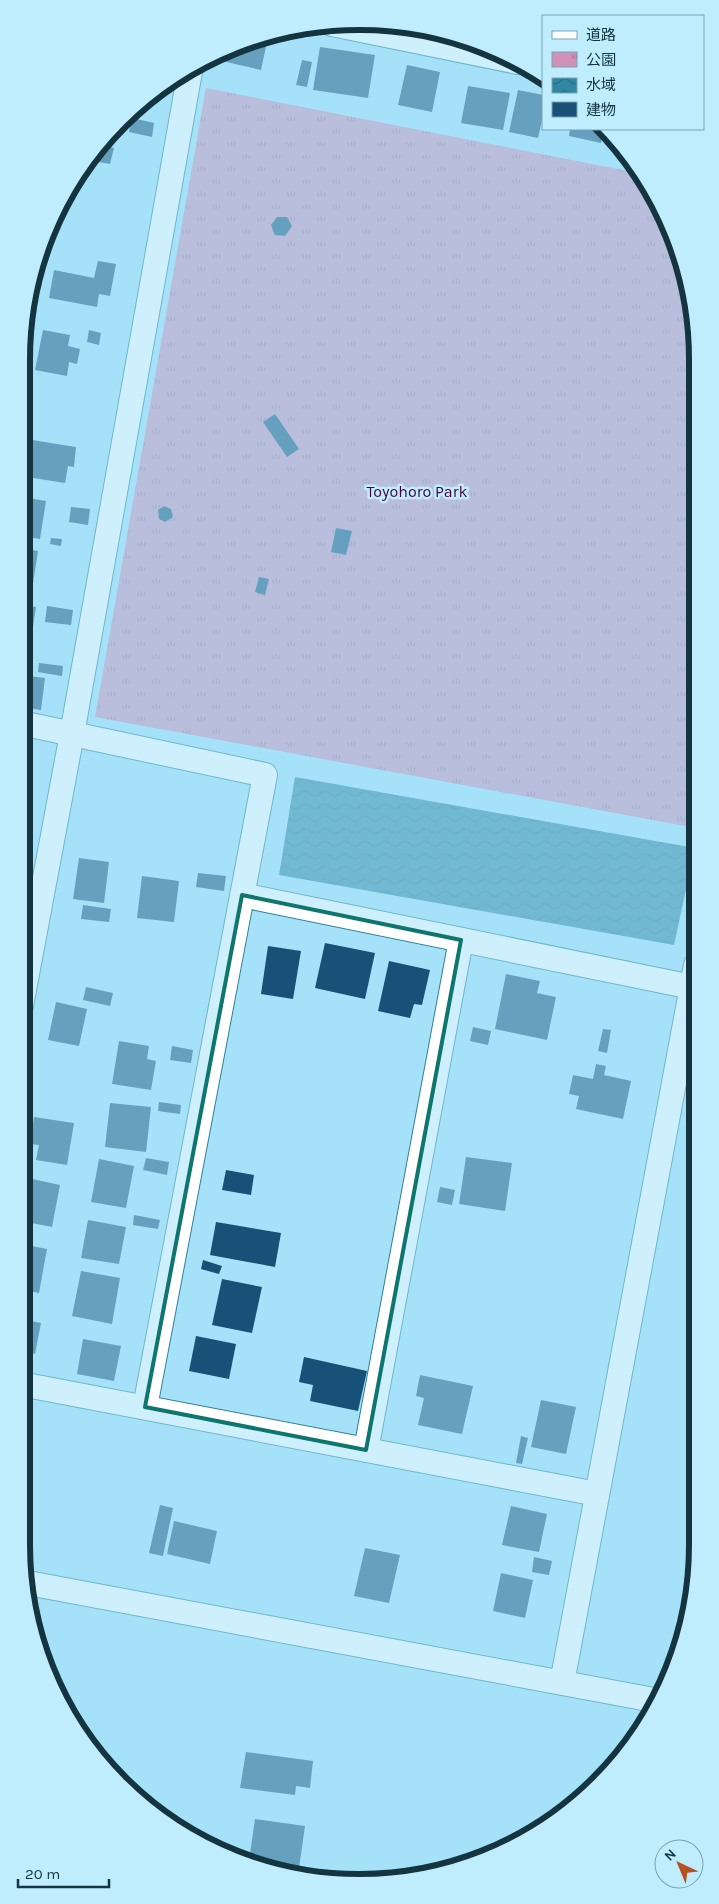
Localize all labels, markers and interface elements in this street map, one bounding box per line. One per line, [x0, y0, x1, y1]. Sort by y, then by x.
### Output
legend [542, 15, 704, 130]
text: 道路 [586, 26, 616, 44]
text: 公園 [586, 51, 616, 69]
text: 水域 [586, 76, 616, 94]
text: 建物 [586, 101, 616, 119]
park label: Toyohoro Park [367, 482, 467, 501]
north arrow [654, 1839, 704, 1889]
text: N [661, 1845, 680, 1865]
scale bar [18, 1856, 109, 1888]
text: 20 m [25, 1865, 60, 1883]

